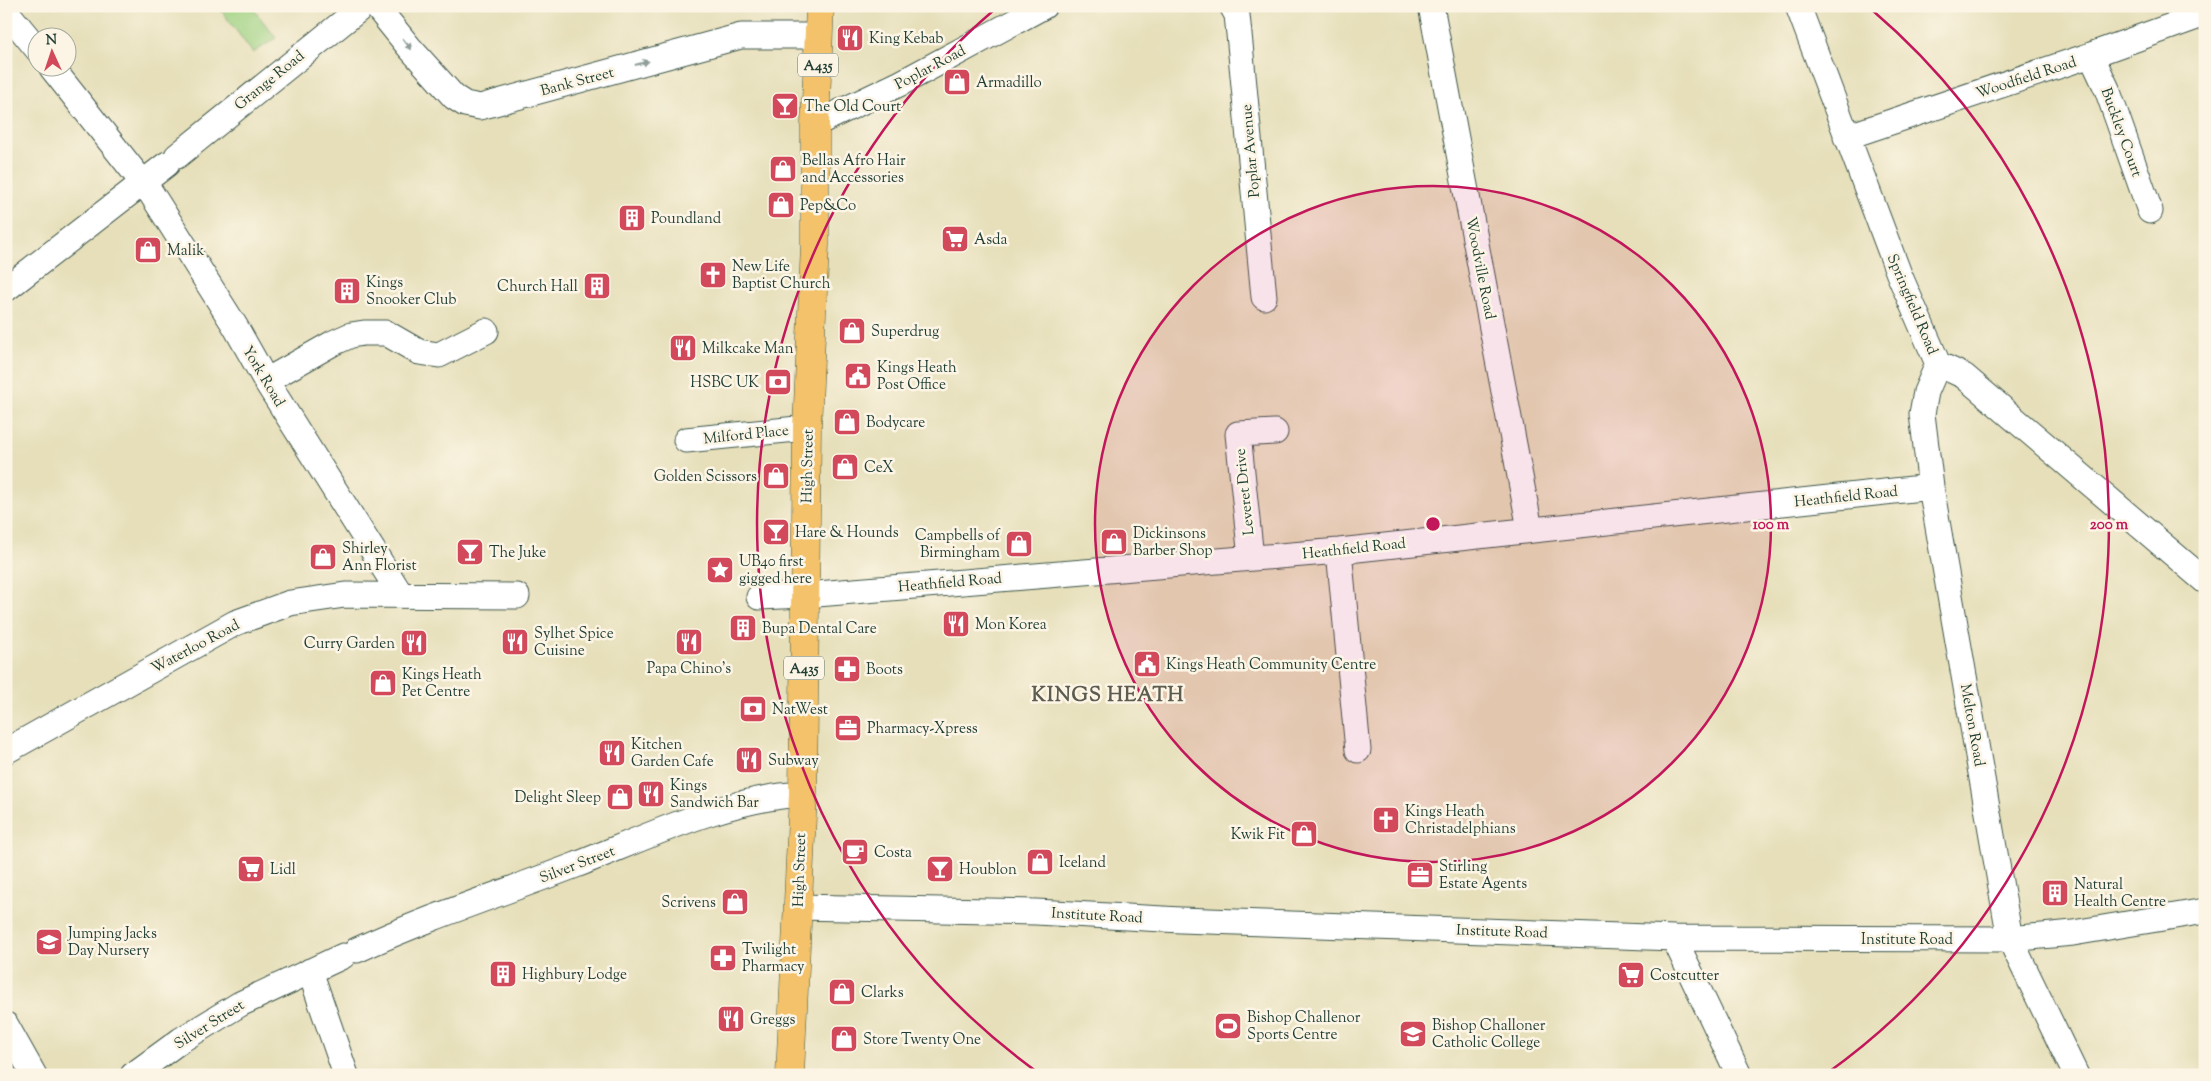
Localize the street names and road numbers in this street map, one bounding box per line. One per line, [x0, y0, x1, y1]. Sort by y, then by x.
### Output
street label: Poplar Road [892, 41, 970, 96]
street label: Grange Road [230, 46, 310, 116]
street label: Woodfield Road [1973, 52, 2080, 105]
road number: A435 [798, 54, 838, 76]
street label: Bank Street [538, 63, 616, 102]
street label: Buckley Court [2095, 85, 2146, 180]
street label: Poplar Avenue [1237, 103, 1266, 199]
street label: Woodville Road [1459, 215, 1500, 322]
street label: Springfield Road [1881, 251, 1943, 359]
street label: York Road [236, 342, 290, 412]
street label: Milford Place [702, 421, 790, 450]
street label: High Street [797, 429, 820, 503]
street label: Leveret Drive [1230, 447, 1260, 536]
street label: Heathfield Road [1793, 482, 1900, 513]
street label: Heathfield Road [1301, 534, 1408, 565]
street label: Heathfield Road [897, 568, 1003, 598]
street label: Waterloo Road [148, 615, 244, 680]
road number: A435 [784, 656, 824, 680]
street label: Melton Road [1954, 682, 1989, 769]
street label: High Street [789, 833, 812, 907]
street label: Silver Street [537, 841, 618, 889]
street label: Institute Road [1051, 904, 1144, 929]
street label: Institute Road [1456, 920, 1549, 945]
street label: Institute Road [1861, 930, 1953, 951]
street label: Silver Street [171, 995, 249, 1055]

